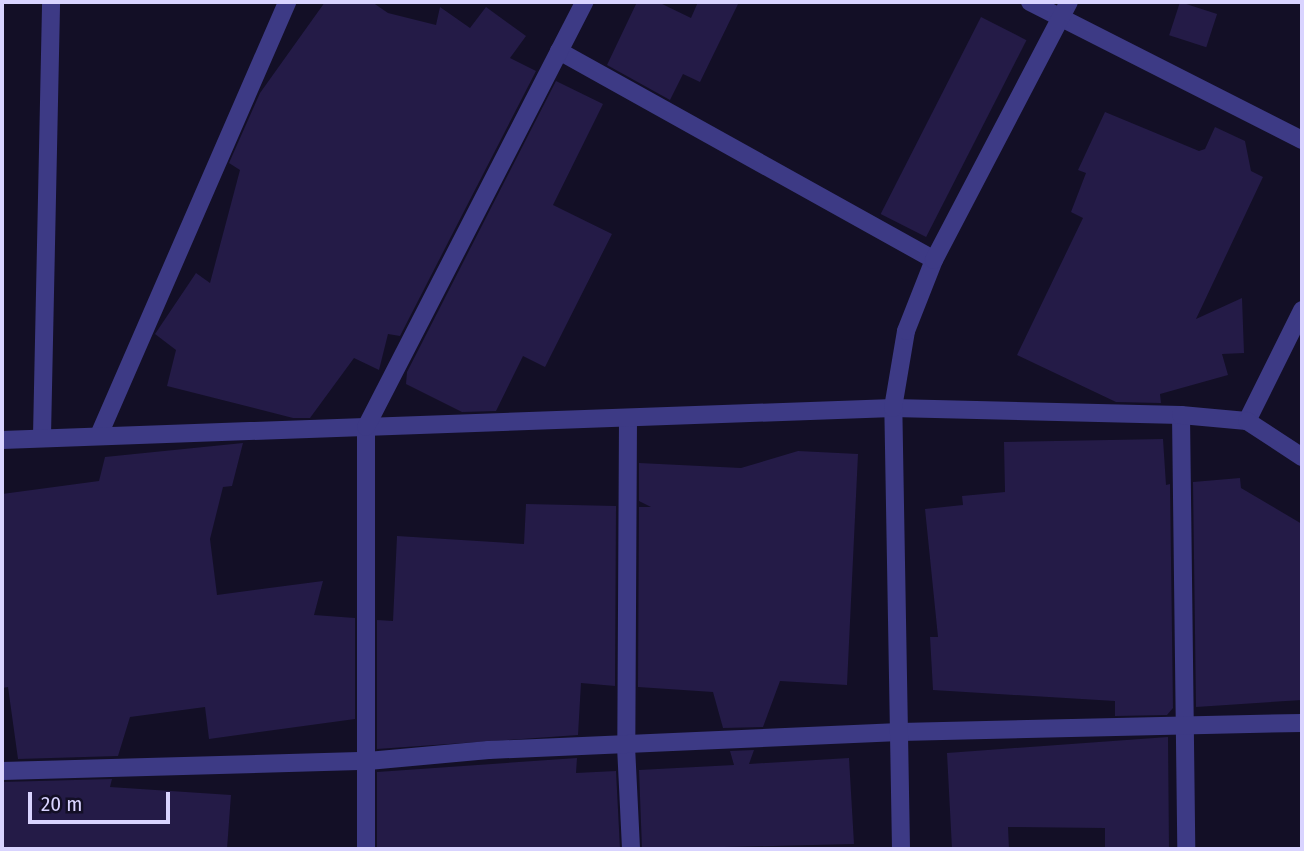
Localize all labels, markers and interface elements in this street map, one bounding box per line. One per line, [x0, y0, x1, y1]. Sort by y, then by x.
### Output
scale bar [32, 778, 173, 822]
text: 20 m [41, 791, 82, 817]

